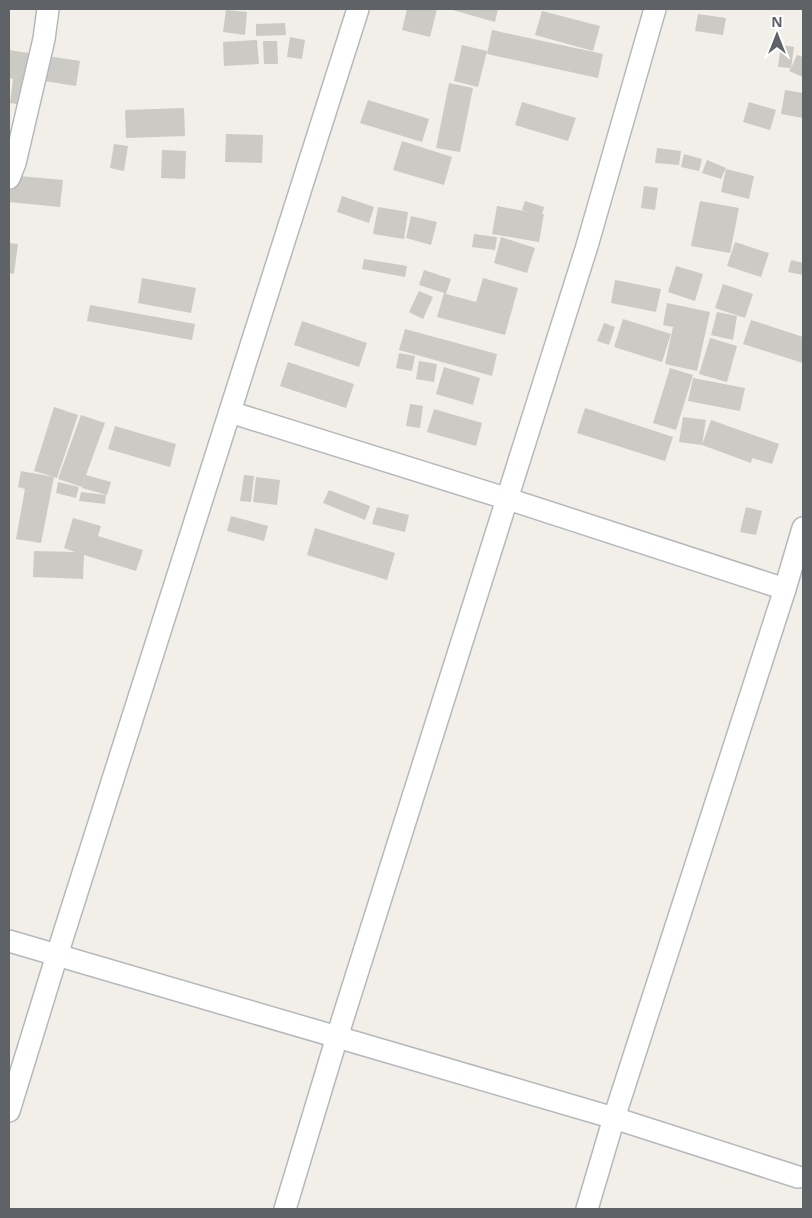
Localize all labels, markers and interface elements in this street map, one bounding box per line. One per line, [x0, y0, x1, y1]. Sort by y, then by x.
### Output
north arrow [752, 10, 802, 60]
text: N [771, 12, 783, 31]

